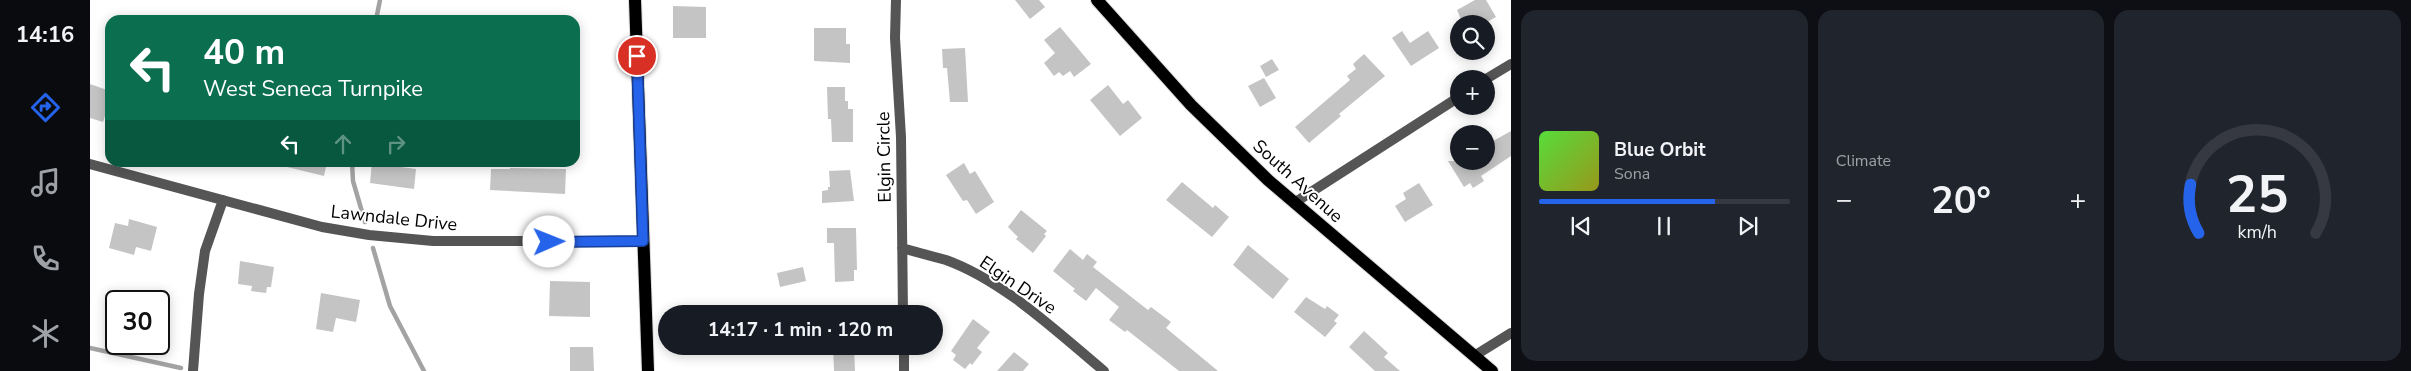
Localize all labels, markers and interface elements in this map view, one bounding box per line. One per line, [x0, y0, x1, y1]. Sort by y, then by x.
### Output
map controls [1450, 15, 1495, 170]
button: search [1450, 15, 1495, 60]
text: 14:16 [16, 20, 74, 50]
text: 40 m [203, 29, 285, 76]
icon: left [120, 35, 185, 100]
pin [616, 35, 658, 77]
icon: arrive [623, 42, 651, 70]
button: + [1450, 70, 1495, 115]
text: West Seneca Turnpike [203, 74, 423, 104]
icon: directions [28, 90, 63, 125]
street label: Elgin Circle [871, 111, 897, 203]
button: − [1450, 125, 1495, 170]
icon: left [276, 130, 304, 158]
icon: ahead [329, 130, 357, 158]
icon: right [382, 130, 410, 158]
street label: South Avenue [1248, 134, 1348, 228]
text: Blue Orbit [1614, 137, 1705, 163]
text: Climate [1836, 150, 1891, 172]
text: 25 [2226, 159, 2289, 230]
text: Sona [1614, 163, 1650, 185]
icon: music [28, 165, 63, 200]
text: 20° [1931, 175, 1991, 226]
text: − [1836, 181, 1852, 219]
text: + [2070, 181, 2086, 219]
street label: Lawndale Drive [330, 199, 458, 237]
icon: previous [1567, 212, 1595, 240]
icon: pause [1650, 212, 1678, 240]
icon: next [1734, 212, 1762, 240]
position arrow [522, 215, 574, 267]
text: km/h [2238, 220, 2277, 244]
icon: phone [28, 241, 63, 276]
street label: Elgin Drive [975, 250, 1061, 320]
speed limit sign: 30 [105, 290, 170, 355]
icon: climate [28, 316, 63, 351]
text: 14:17 · 1 min · 120 m [708, 317, 893, 343]

